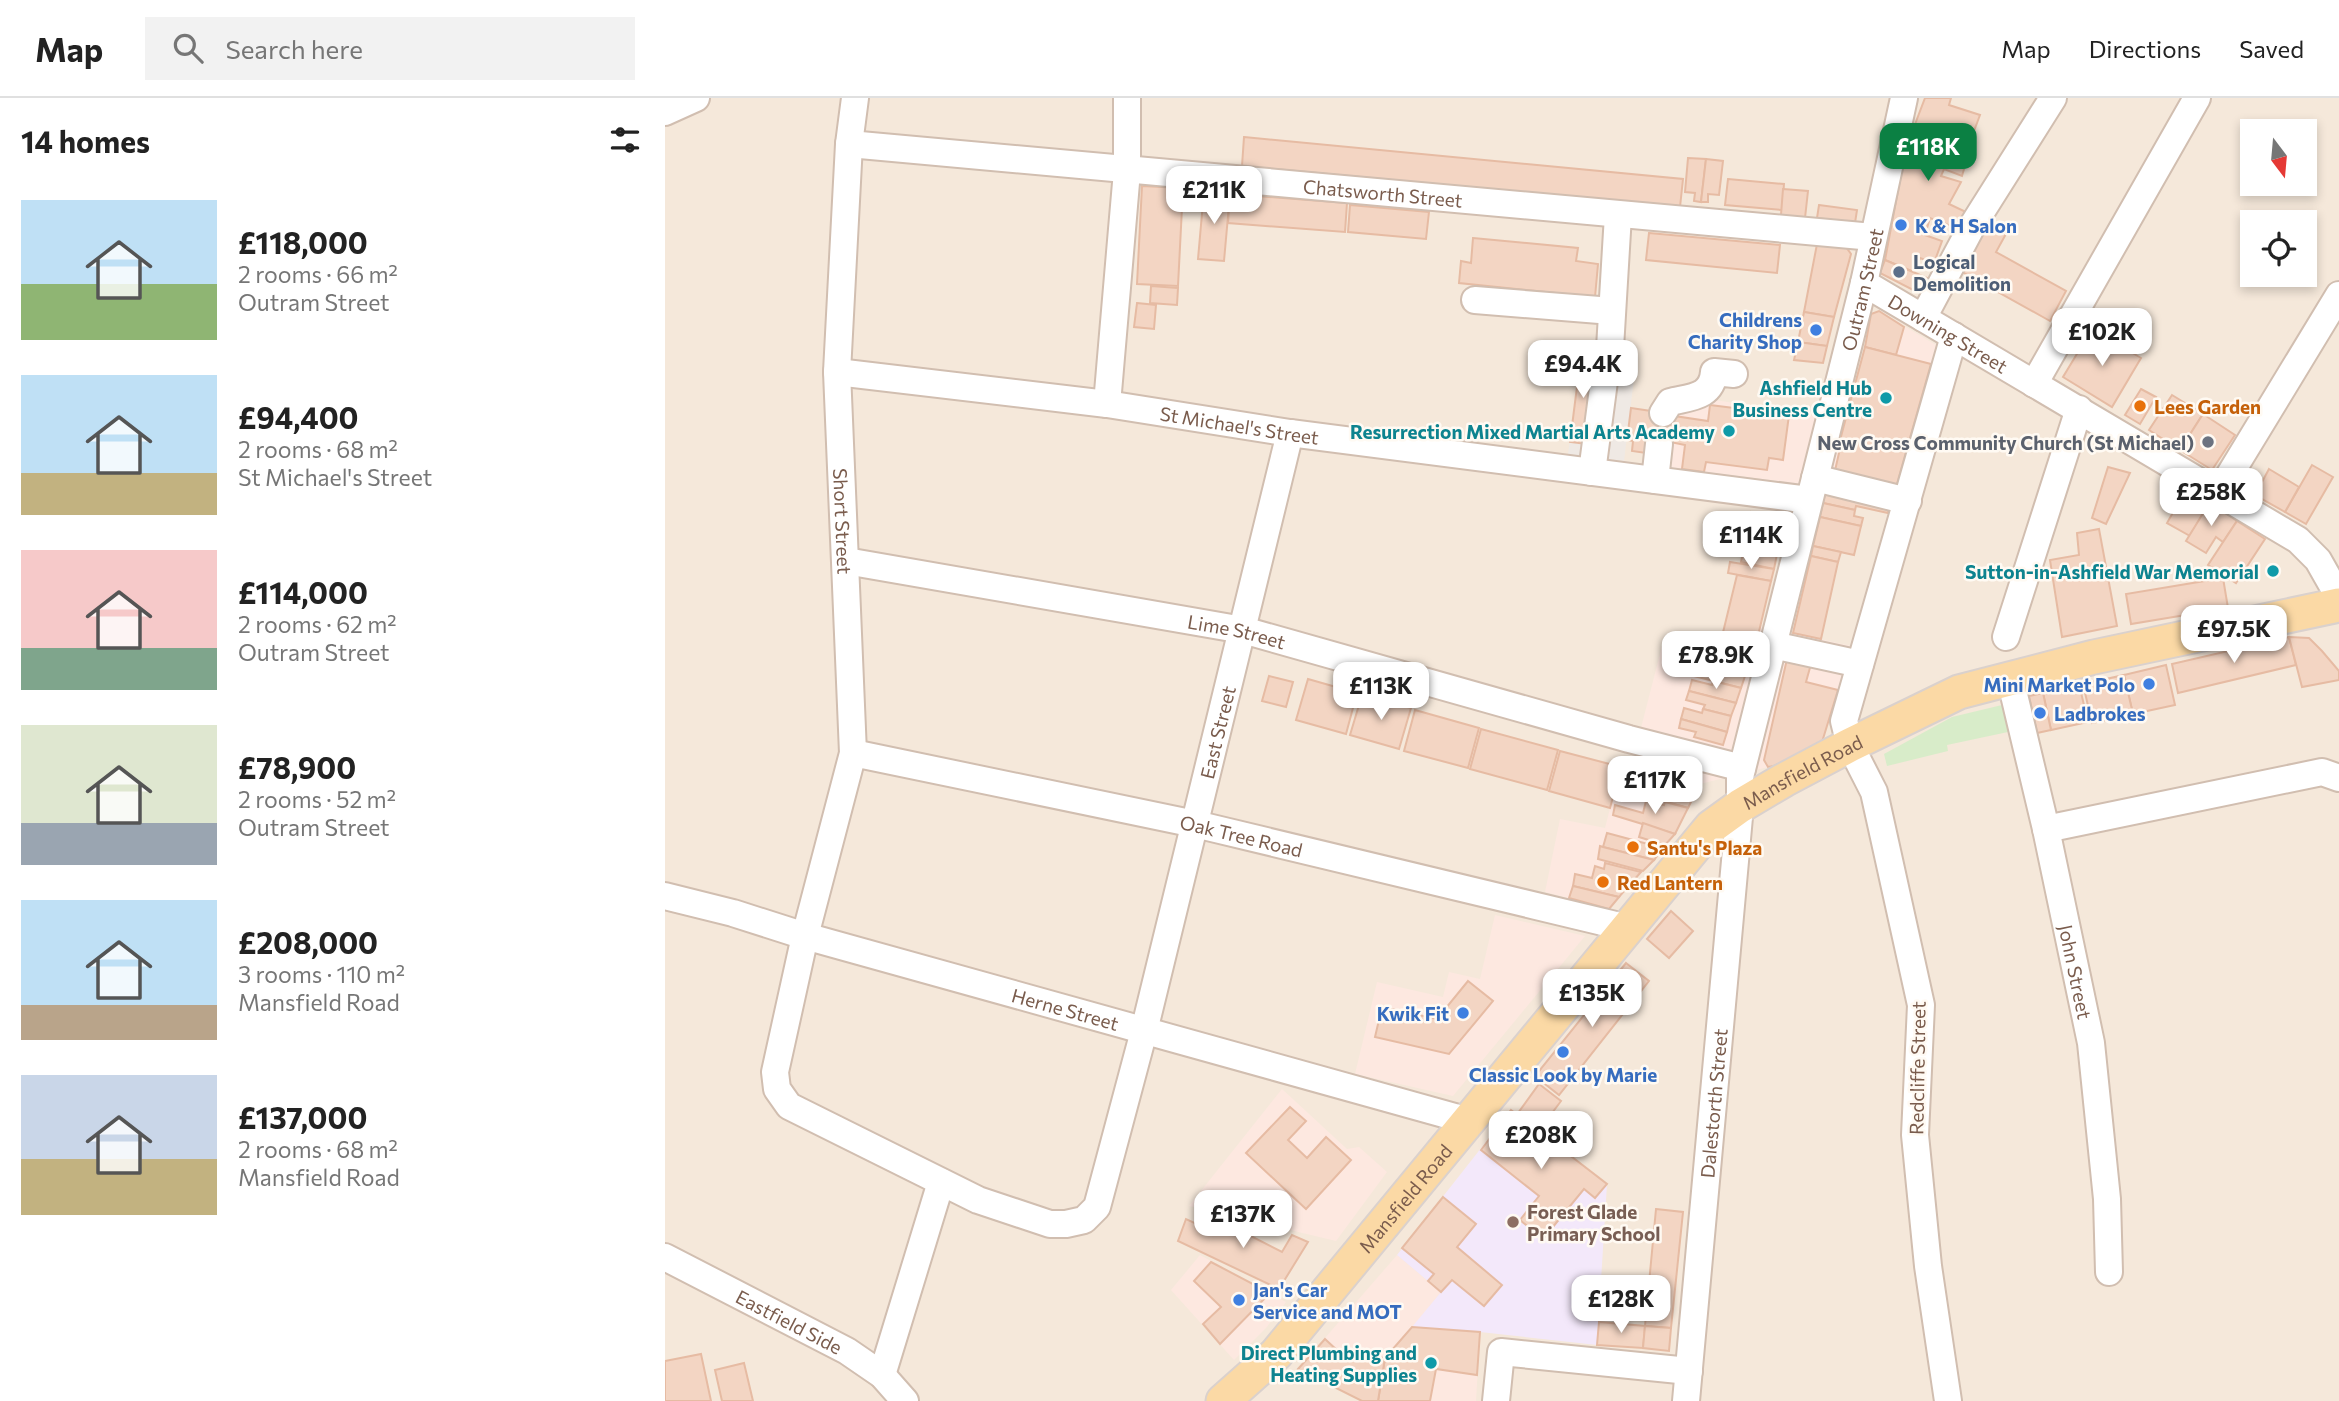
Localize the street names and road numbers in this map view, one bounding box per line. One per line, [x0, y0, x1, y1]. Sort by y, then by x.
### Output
street label: Chatsworth Street [1302, 174, 1464, 211]
street label: Outram Street [1836, 226, 1887, 353]
street label: Downing Street [1885, 289, 2012, 377]
street label: St Michael's Street [1158, 401, 1321, 448]
street label: Short Street [830, 468, 857, 575]
street label: Lime Street [1186, 609, 1289, 653]
street label: East Street [1195, 683, 1239, 781]
street label: Mansfield Road [1738, 729, 1866, 814]
street label: Oak Tree Road [1178, 810, 1305, 861]
street label: John Street [2055, 922, 2097, 1021]
street label: Herne Street [1009, 983, 1122, 1034]
street label: Redcliffe Street [1904, 1001, 1930, 1135]
street label: Dalestorth Street [1695, 1027, 1731, 1179]
street label: Mansfield Road [1353, 1139, 1456, 1257]
street label: Eastfield Side [732, 1284, 846, 1358]

